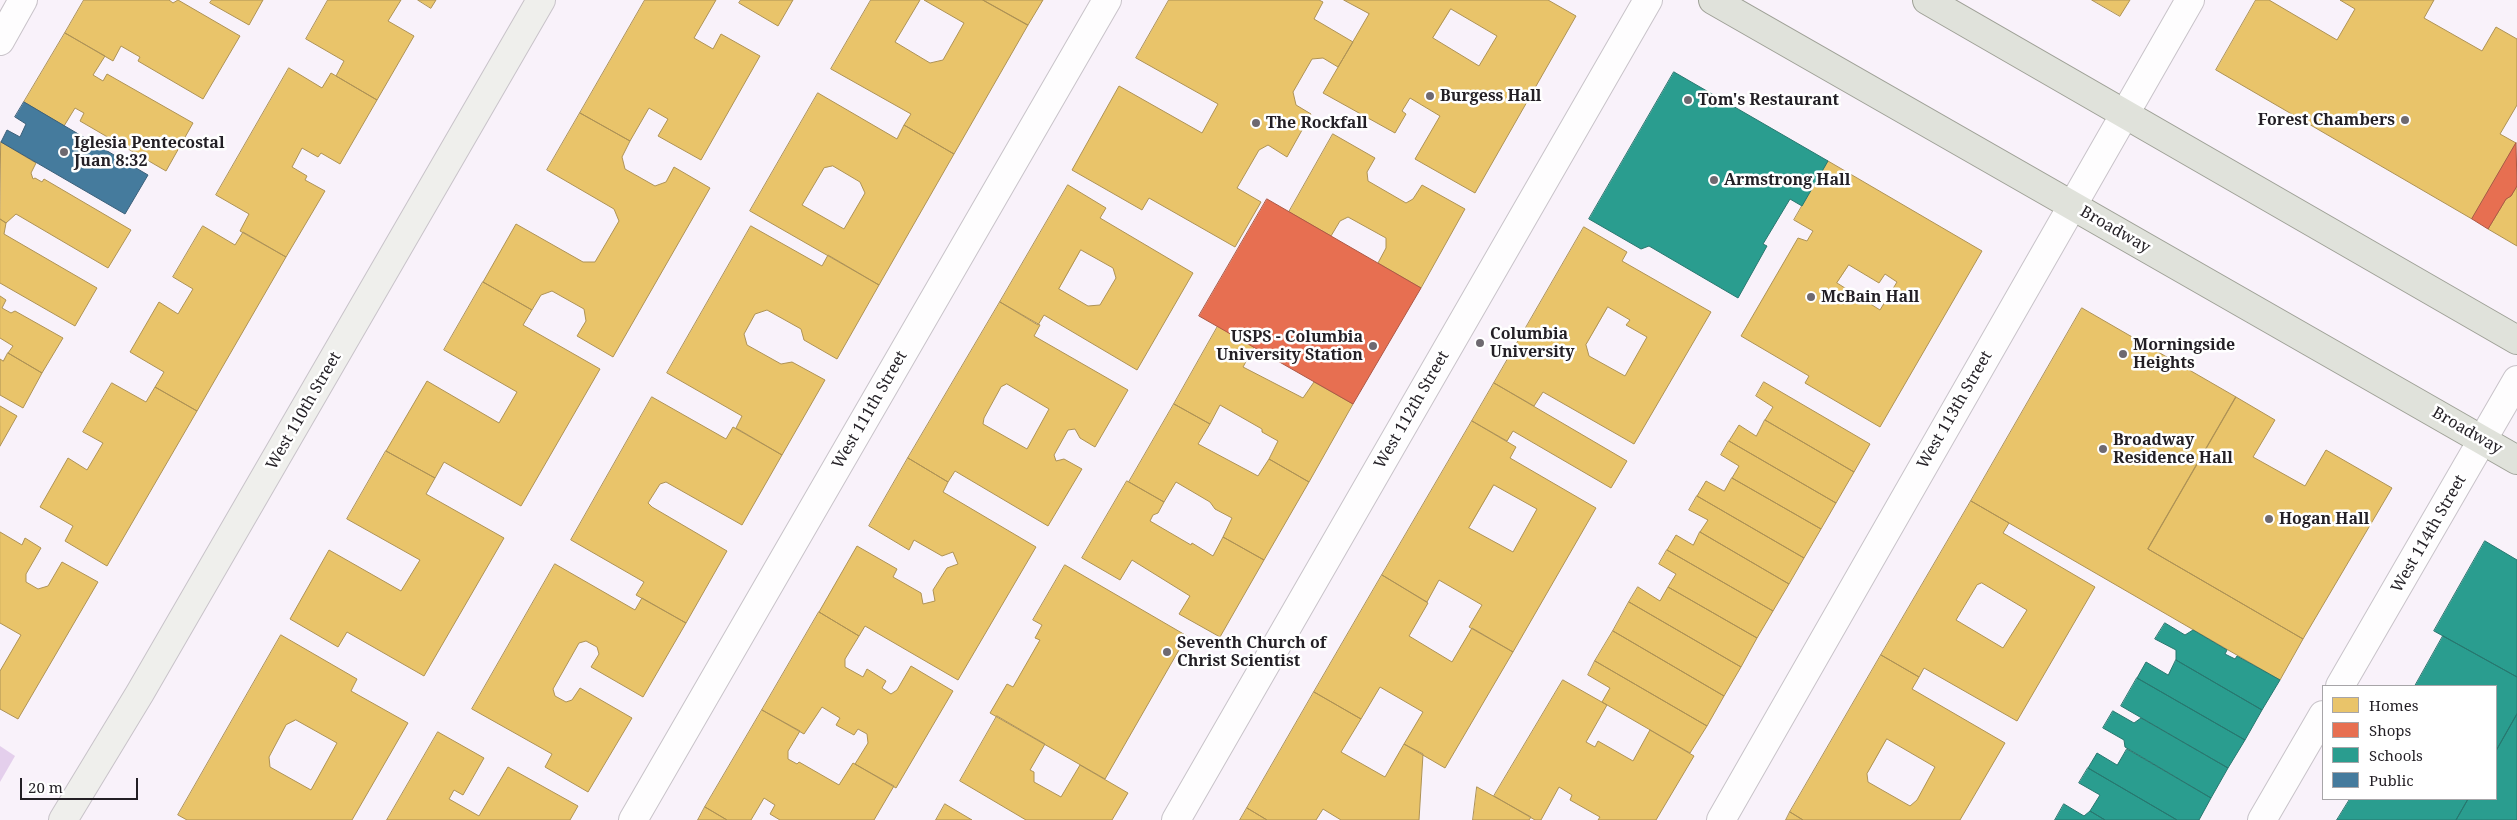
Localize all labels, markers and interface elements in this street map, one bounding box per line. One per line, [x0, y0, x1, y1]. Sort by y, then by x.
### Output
place label: Burgess Hall [1440, 86, 1541, 106]
marker: Burgess Hall [1424, 90, 1436, 102]
place label: Tom's Restaurant [1698, 90, 1839, 110]
marker: Tom's Restaurant [1682, 94, 1694, 106]
place label: Forest Chambers [2258, 110, 2395, 130]
place label: The Rockfall [1266, 113, 1368, 133]
marker: Forest Chambers [2399, 114, 2411, 126]
marker: The Rockfall [1250, 117, 1262, 129]
place label: Iglesia Pentecostal Juan 8:32 [74, 133, 225, 171]
marker: Iglesia Pentecostal Juan 8:32 [58, 146, 70, 158]
place label: Armstrong Hall [1724, 170, 1850, 190]
marker: Armstrong Hall [1708, 174, 1720, 186]
street label: Broadway [2077, 202, 2153, 258]
place label: McBain Hall [1821, 287, 1919, 307]
marker: McBain Hall [1805, 291, 1817, 303]
place label: Columbia University [1490, 324, 1575, 362]
place label: USPS - Columbia University Station [1216, 327, 1363, 365]
place label: Morningside Heights [2133, 335, 2235, 373]
marker: Columbia University [1474, 337, 1486, 349]
marker: USPS - Columbia University Station [1367, 340, 1379, 352]
street label: West 111th Street [828, 348, 912, 472]
street label: West 112th Street [1370, 348, 1454, 472]
street label: West 113th Street [1913, 348, 1997, 472]
marker: Morningside Heights [2117, 348, 2129, 360]
street label: West 110th Street [262, 349, 346, 473]
street label: Broadway [2429, 403, 2505, 459]
place label: Broadway Residence Hall [2113, 430, 2233, 468]
marker: Broadway Residence Hall [2097, 443, 2109, 455]
street label: West 114th Street [2387, 472, 2471, 596]
place label: Hogan Hall [2279, 509, 2369, 529]
marker: Hogan Hall [2263, 513, 2275, 525]
place label: Seventh Church of Christ Scientist [1177, 633, 1326, 671]
marker: Seventh Church of Christ Scientist [1161, 646, 1173, 658]
legend [2322, 685, 2497, 800]
text: Homes [2369, 695, 2419, 715]
text: Shops [2369, 720, 2411, 740]
text: Schools [2369, 745, 2423, 765]
scale bar [22, 768, 140, 800]
text: Public [2369, 770, 2414, 790]
text: 20 m [28, 777, 63, 797]

